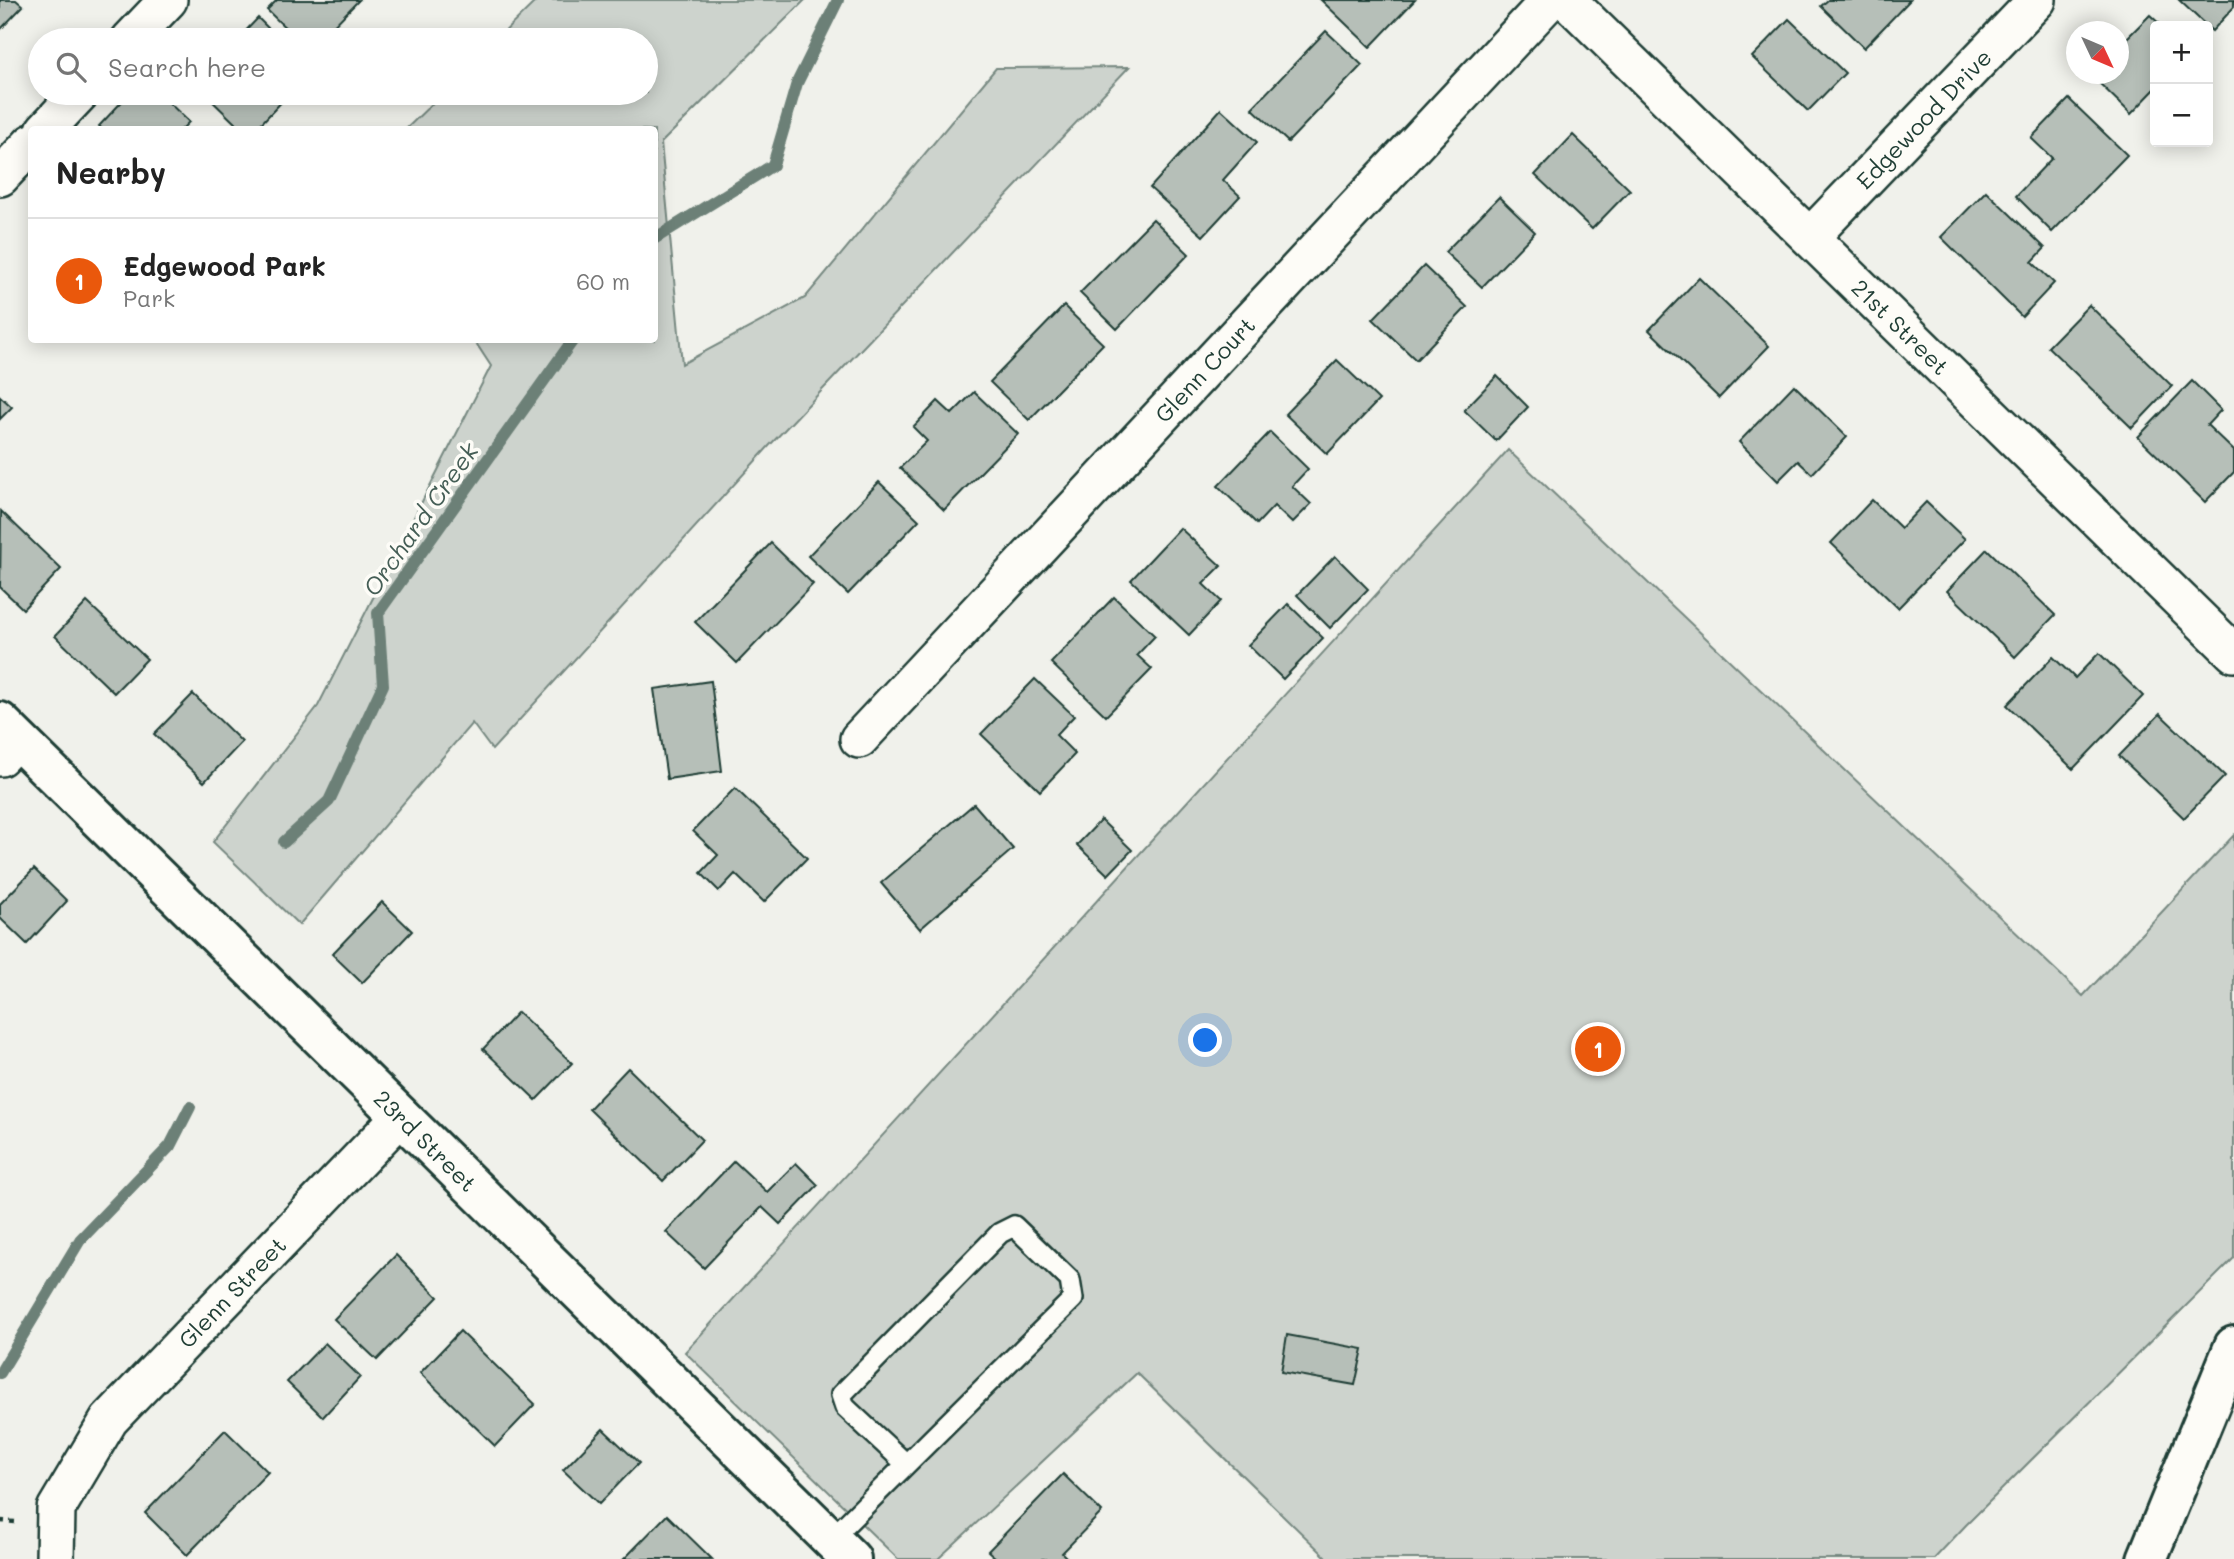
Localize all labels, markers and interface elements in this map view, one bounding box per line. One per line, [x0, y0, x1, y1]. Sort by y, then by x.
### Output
north arrow [2066, 21, 2129, 84]
map controls [2150, 21, 2213, 147]
button: + [2150, 21, 2213, 84]
search box [28, 28, 658, 105]
street label: Edgewood Drive [1849, 42, 1998, 195]
icon: search [52, 48, 90, 86]
text: Search here [108, 50, 266, 84]
button: − [2150, 84, 2213, 147]
text: Nearby [56, 152, 166, 192]
text: Edgewood Park [123, 249, 326, 283]
text: 1 [74, 266, 84, 296]
text: 60 m [576, 266, 630, 296]
street label: 21st Street [1846, 272, 1956, 381]
text: Park [123, 283, 175, 313]
street label: Glenn Court [1148, 310, 1261, 429]
water label: Orchard Creek [356, 435, 485, 602]
your location [1188, 1023, 1222, 1057]
pin: 1 [1575, 1023, 1621, 1075]
street label: 23rd Street [368, 1083, 484, 1198]
street label: Glenn Street [171, 1230, 292, 1354]

